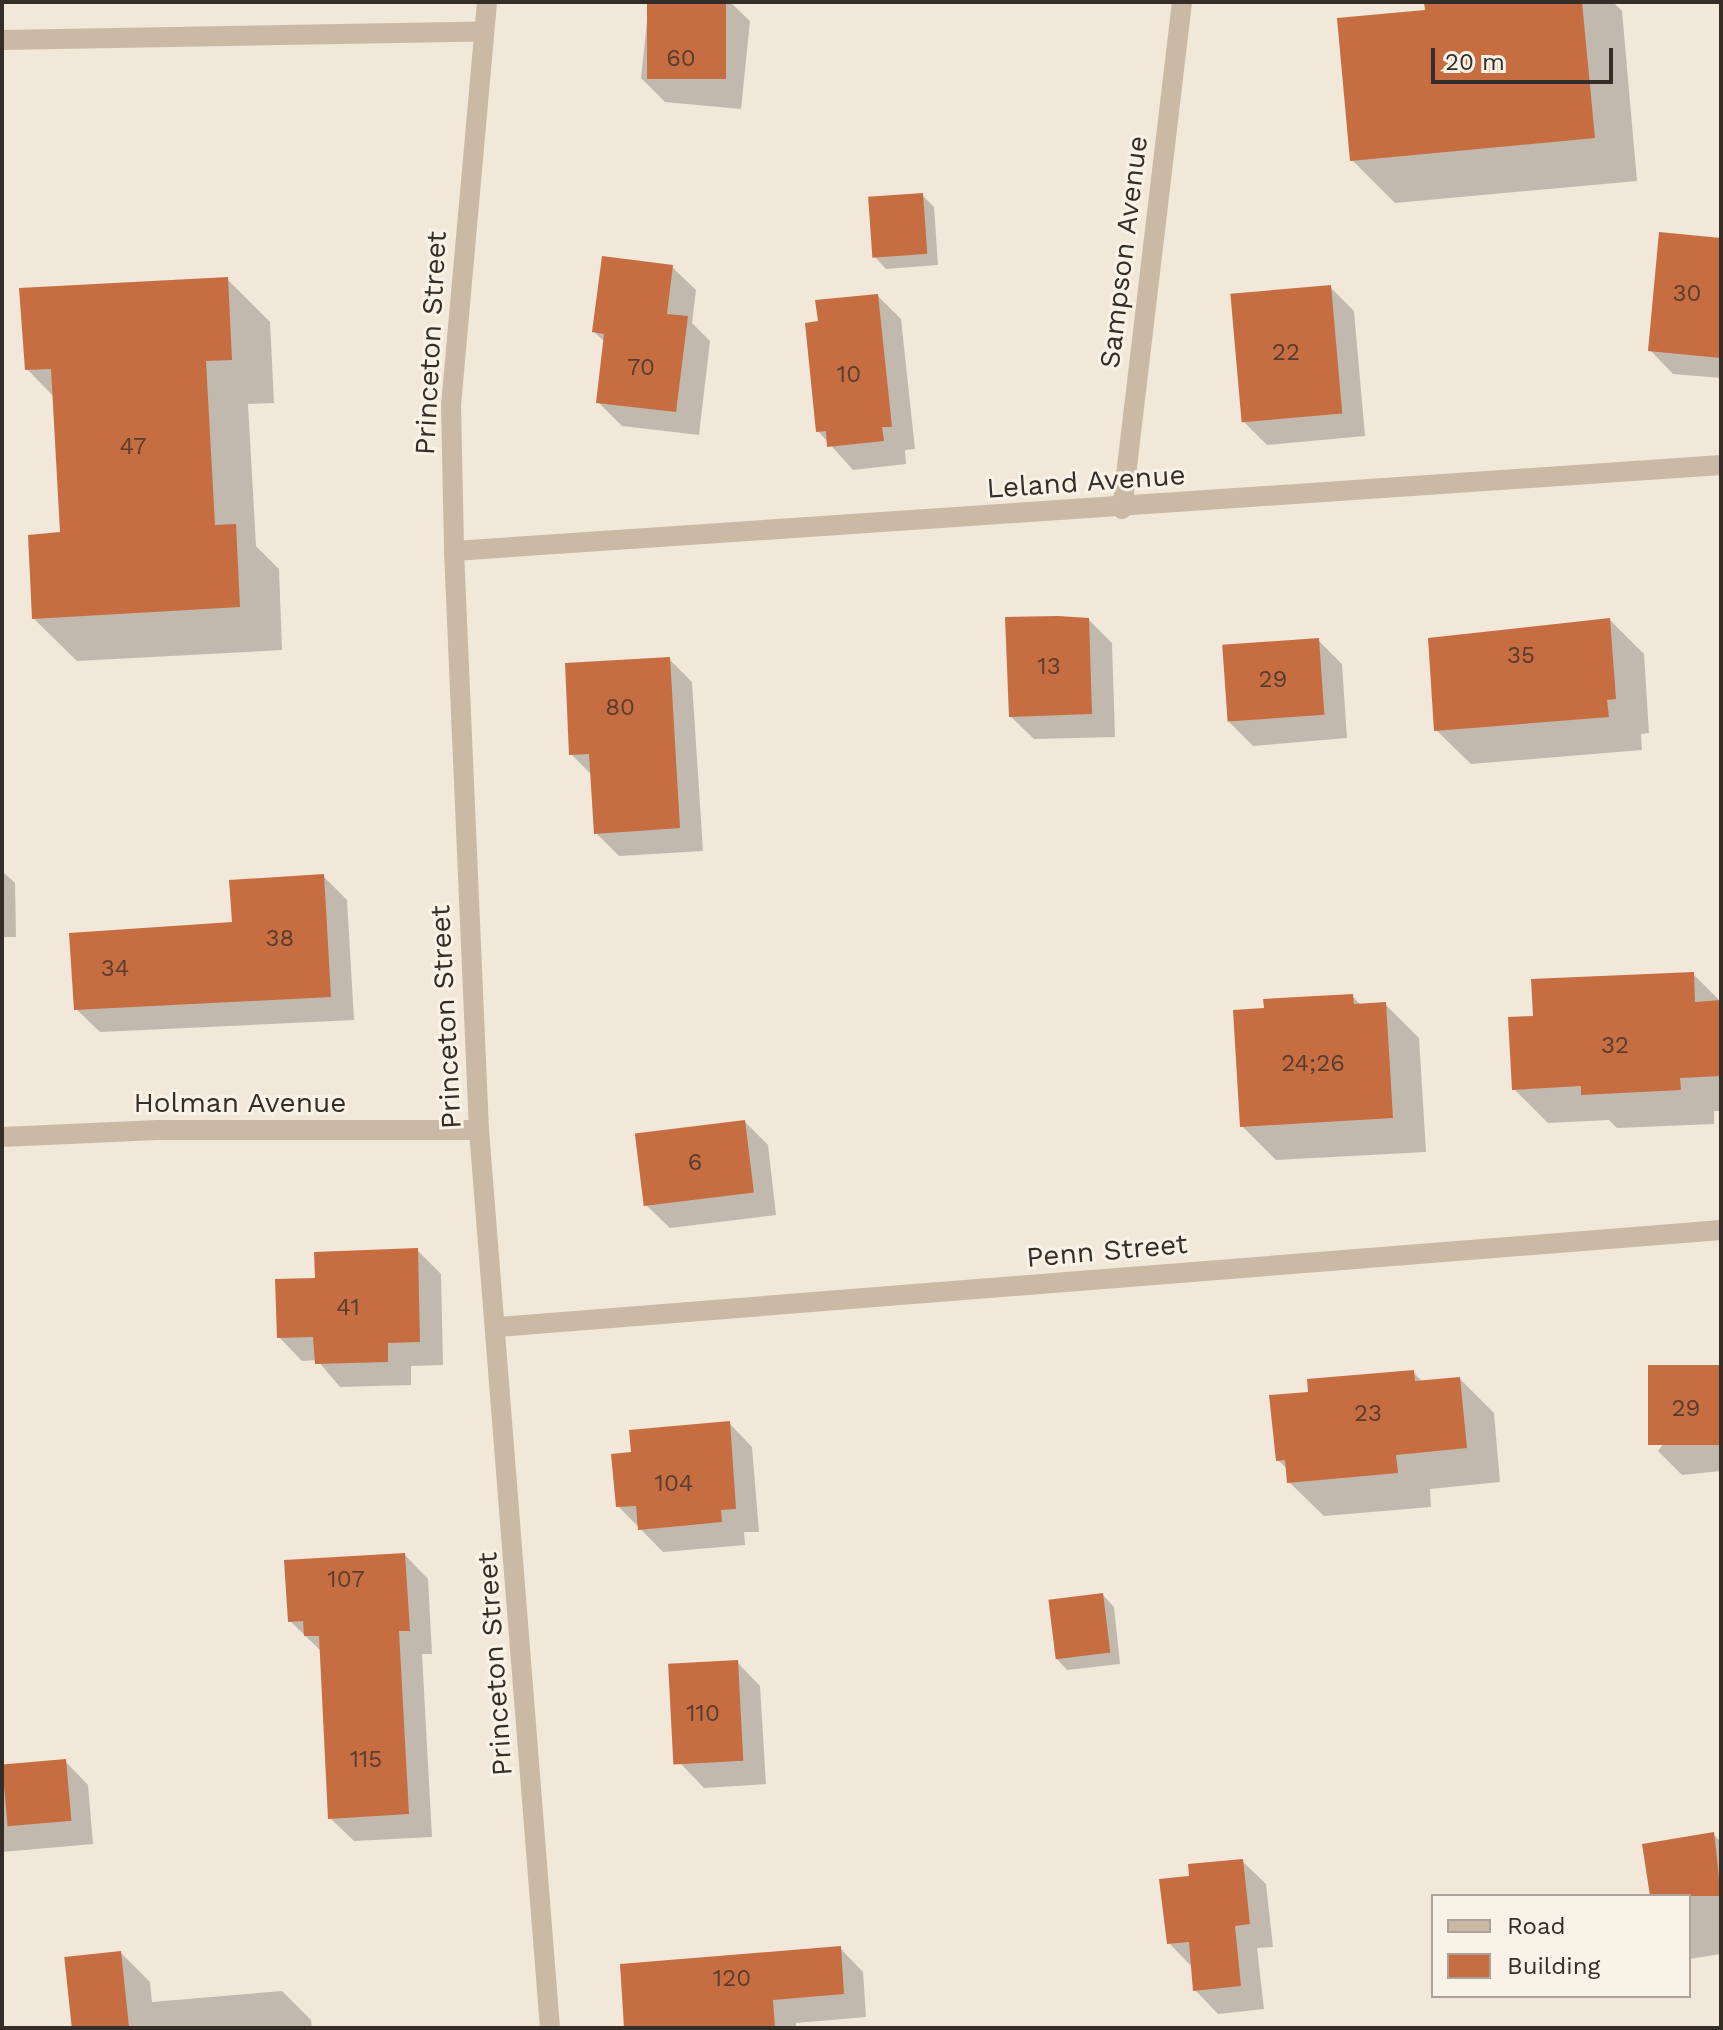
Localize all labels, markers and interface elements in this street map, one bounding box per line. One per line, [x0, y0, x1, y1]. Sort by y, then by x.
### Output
scale bar [1435, 32, 1617, 82]
house number: 60 [666, 45, 696, 73]
text: 20 m [1445, 48, 1505, 76]
street label: Sampson Avenue [1093, 133, 1155, 371]
street label: Princeton Street [408, 230, 454, 456]
house number: 30 [1673, 280, 1701, 308]
house number: 22 [1272, 339, 1300, 367]
house number: 70 [627, 354, 655, 382]
house number: 10 [837, 361, 861, 389]
house number: 47 [120, 433, 146, 461]
street label: Leland Avenue [985, 458, 1187, 506]
house number: 35 [1507, 642, 1535, 670]
house number: 13 [1037, 653, 1061, 681]
house number: 29 [1259, 666, 1287, 694]
house number: 80 [605, 694, 635, 722]
street label: Princeton Street [423, 904, 469, 1130]
house number: 38 [266, 925, 294, 953]
house number: 34 [101, 955, 129, 983]
house number: 32 [1601, 1032, 1629, 1060]
house number: 24;26 [1281, 1050, 1345, 1078]
street label: Holman Avenue [133, 1086, 347, 1120]
house number: 6 [688, 1149, 702, 1177]
street label: Penn Street [1025, 1227, 1189, 1275]
house number: 41 [336, 1294, 360, 1322]
house number: 29 [1672, 1395, 1700, 1423]
house number: 23 [1354, 1400, 1382, 1428]
house number: 104 [655, 1470, 693, 1498]
street label: Princeton Street [470, 1551, 520, 1777]
house number: 107 [327, 1566, 365, 1594]
house number: 110 [686, 1700, 720, 1728]
house number: 115 [350, 1746, 382, 1774]
legend [1431, 1894, 1691, 1998]
text: Road [1507, 1912, 1566, 1940]
text: Building [1507, 1952, 1600, 1980]
house number: 120 [713, 1965, 751, 1993]

